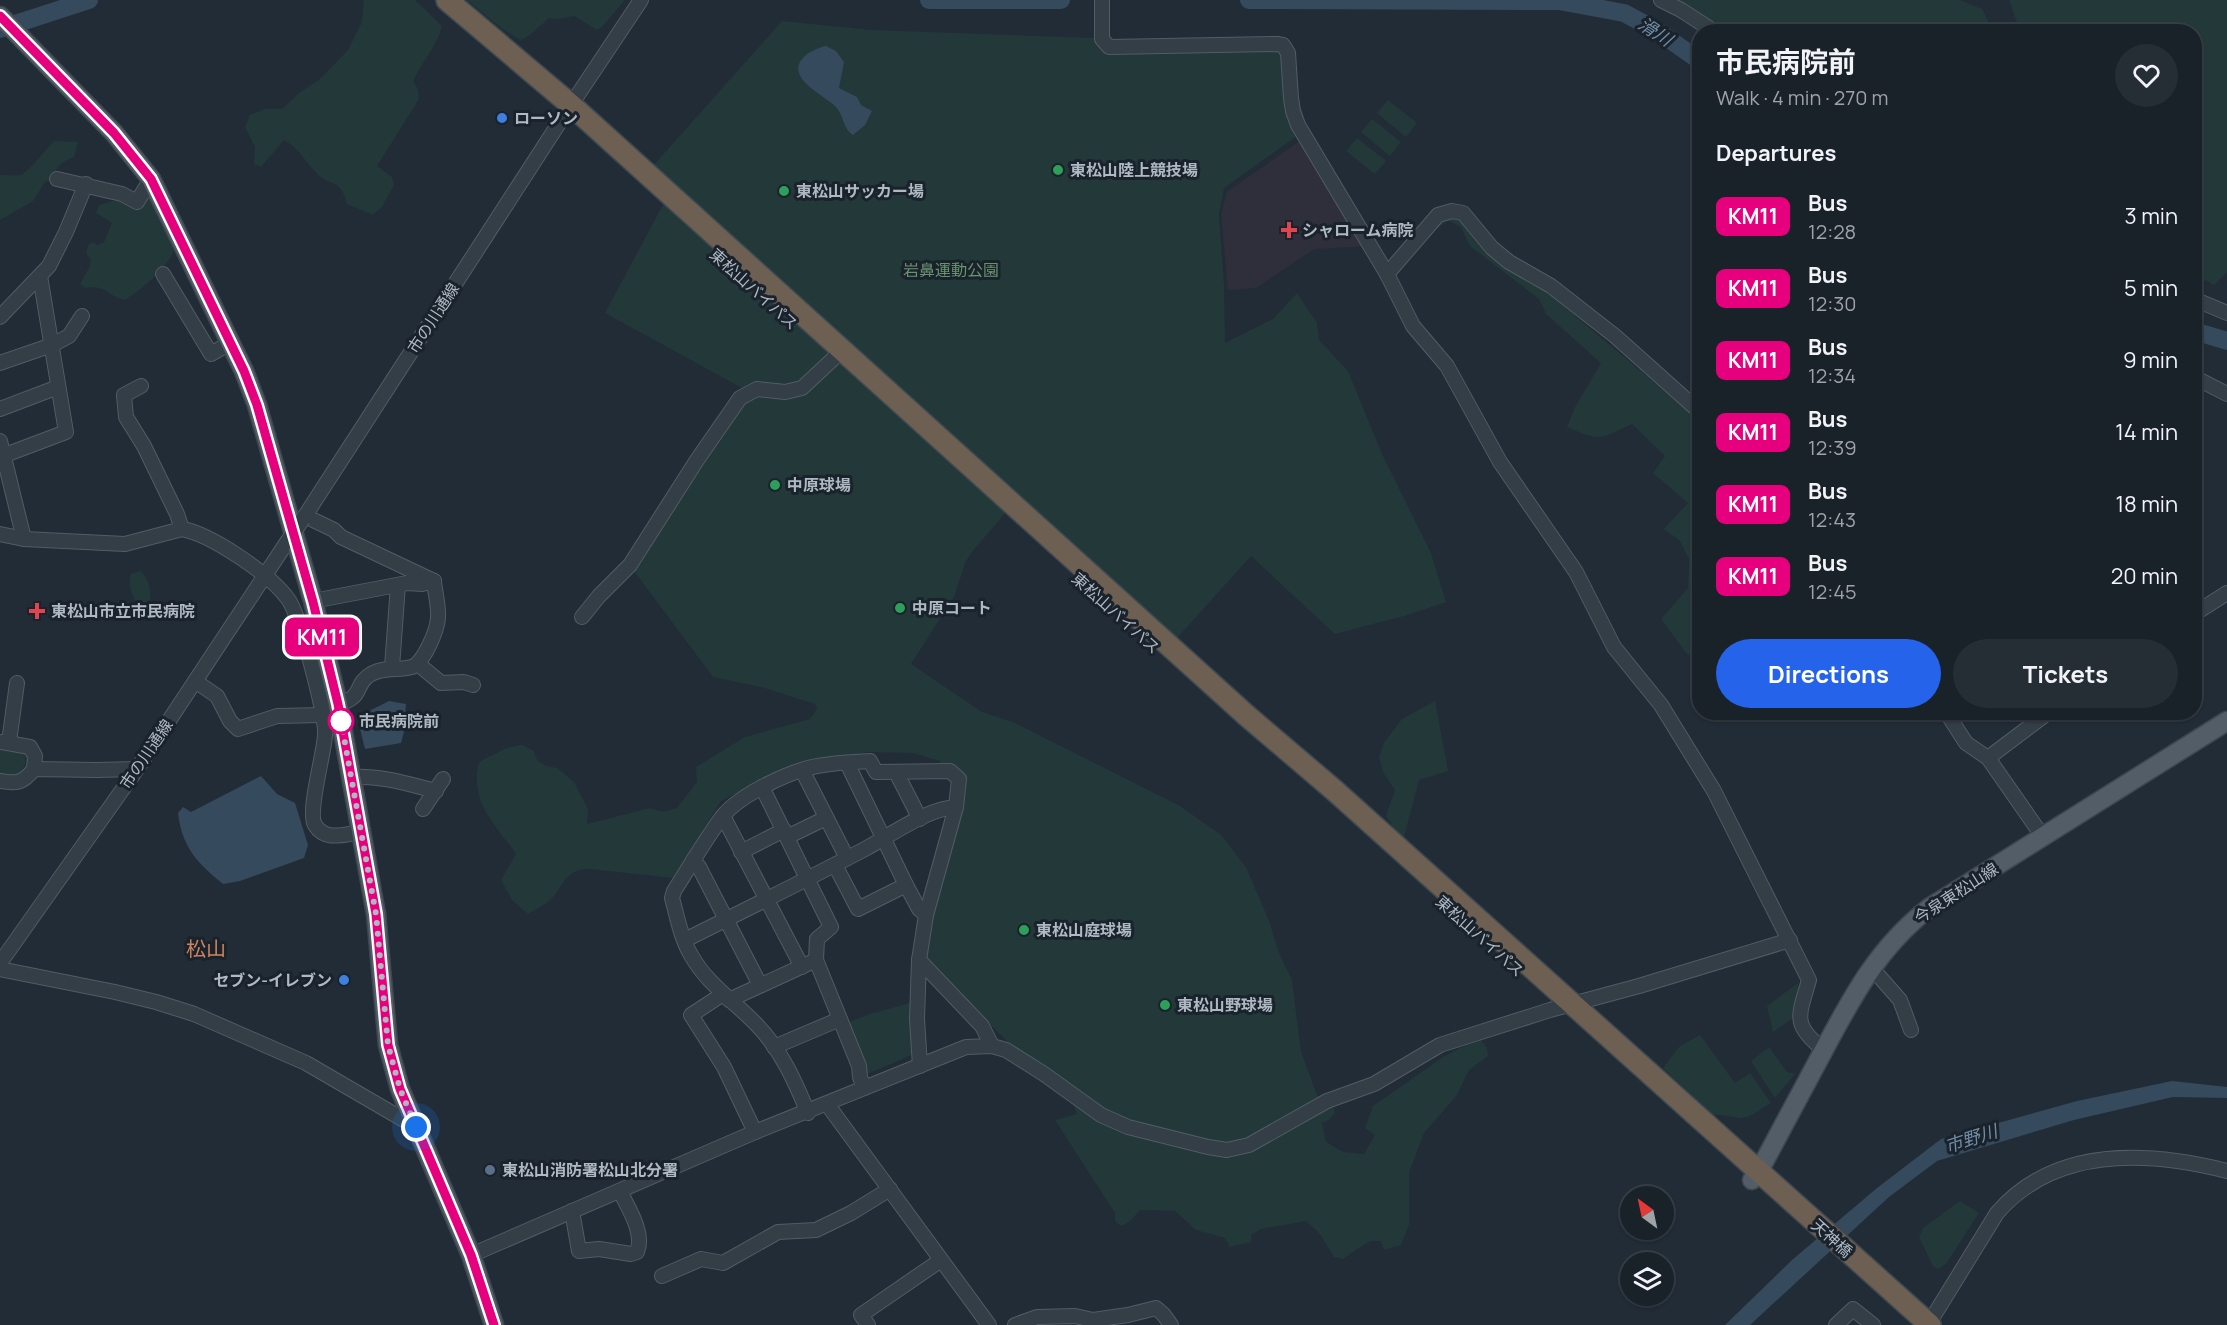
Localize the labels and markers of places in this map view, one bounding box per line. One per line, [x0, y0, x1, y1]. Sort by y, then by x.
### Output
place label: ローソン [514, 107, 578, 129]
marker: ローソン [495, 111, 509, 125]
place label: 東松山陸上競技場 [1070, 159, 1198, 181]
marker: 東松山陸上競技場 [1051, 163, 1065, 177]
place label: 東松山サッカー場 [796, 180, 924, 202]
marker: 東松山サッカー場 [777, 184, 791, 198]
place label: シャローム病院 [1302, 219, 1414, 241]
marker: シャローム病院 [1280, 221, 1298, 239]
place label: 中原球場 [787, 474, 851, 496]
marker: 中原球場 [768, 478, 782, 492]
place label: 中原コート [912, 597, 992, 619]
place label: 東松山市立市民病院 [51, 600, 195, 622]
marker: 中原コート [893, 601, 907, 615]
marker: 東松山市立市民病院 [28, 602, 46, 620]
marker: 市民病院前 [328, 708, 354, 734]
place label: 市民病院前 [359, 710, 439, 732]
place label: 東松山庭球場 [1036, 919, 1132, 941]
marker: 東松山庭球場 [1017, 923, 1031, 937]
place label: セブン-イレブン [213, 969, 332, 991]
marker: セブン-イレブン [337, 973, 351, 987]
place label: 東松山野球場 [1177, 994, 1273, 1016]
marker: 東松山野球場 [1158, 998, 1172, 1012]
place label: 東松山消防署松山北分署 [502, 1159, 678, 1181]
marker: 東松山消防署松山北分署 [483, 1163, 497, 1177]

